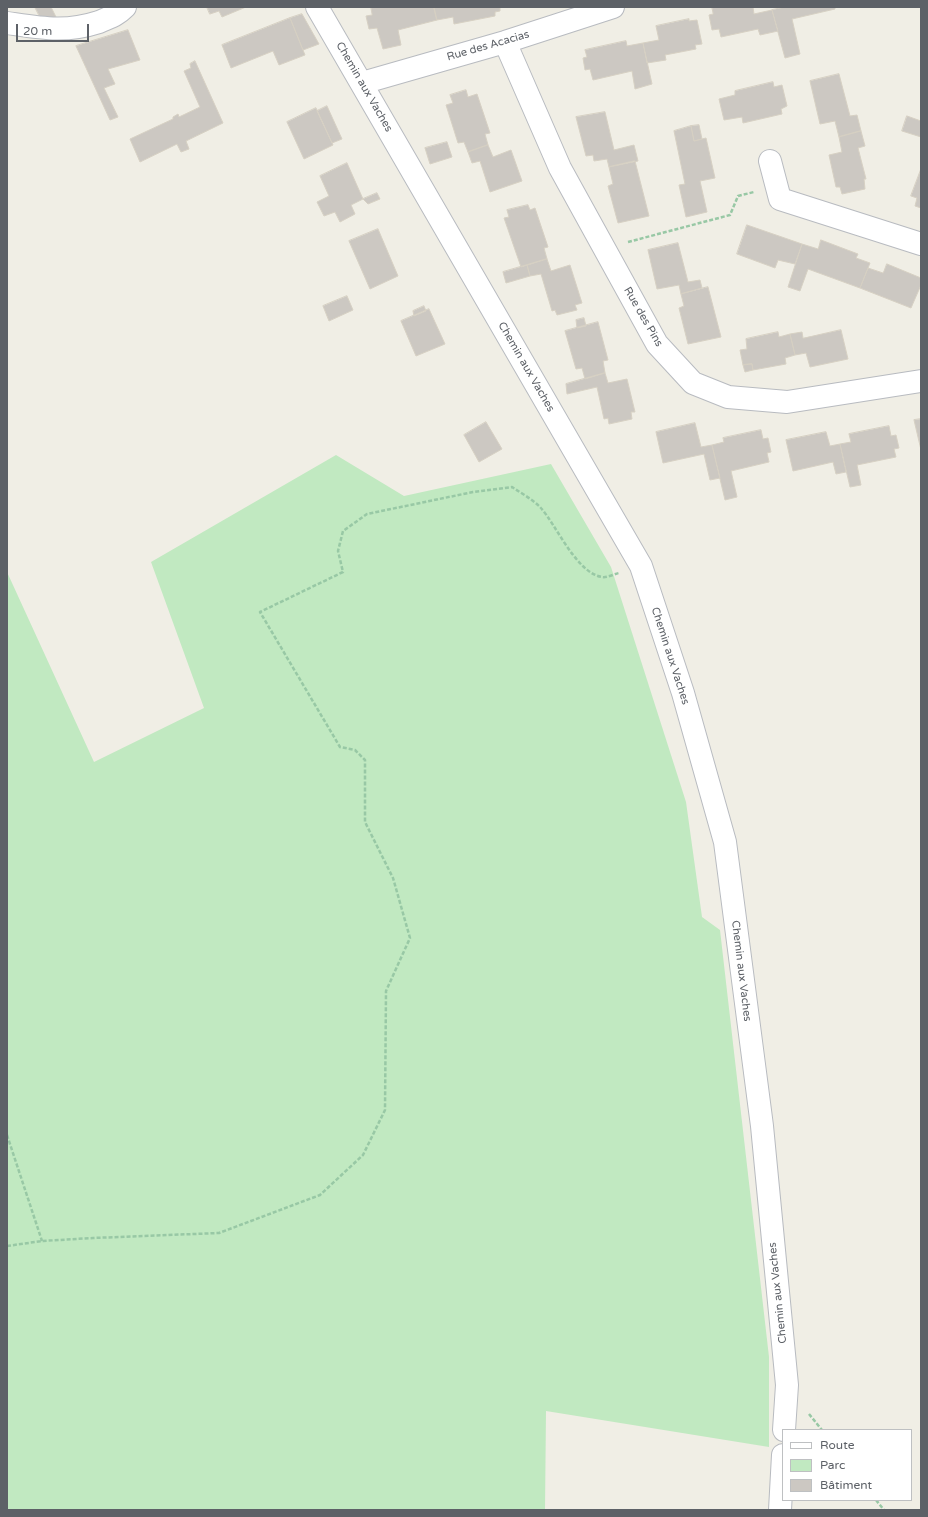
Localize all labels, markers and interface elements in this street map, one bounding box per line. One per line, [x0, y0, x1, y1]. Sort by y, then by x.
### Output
scale bar [18, 16, 91, 42]
text: 20 m [23, 24, 52, 38]
street label: Rue des Acacias [445, 28, 531, 64]
street label: Chemin aux Vaches [333, 40, 395, 134]
street label: Rue des Pins [621, 285, 665, 349]
street label: Chemin aux Vaches [495, 320, 557, 414]
street label: Chemin aux Vaches [648, 606, 692, 706]
street label: Chemin aux Vaches [728, 920, 754, 1022]
street label: Chemin aux Vaches [766, 1242, 790, 1344]
legend [782, 1429, 912, 1501]
text: Route [820, 1438, 854, 1452]
text: Parc [820, 1458, 845, 1472]
text: Bâtiment [820, 1478, 872, 1492]

